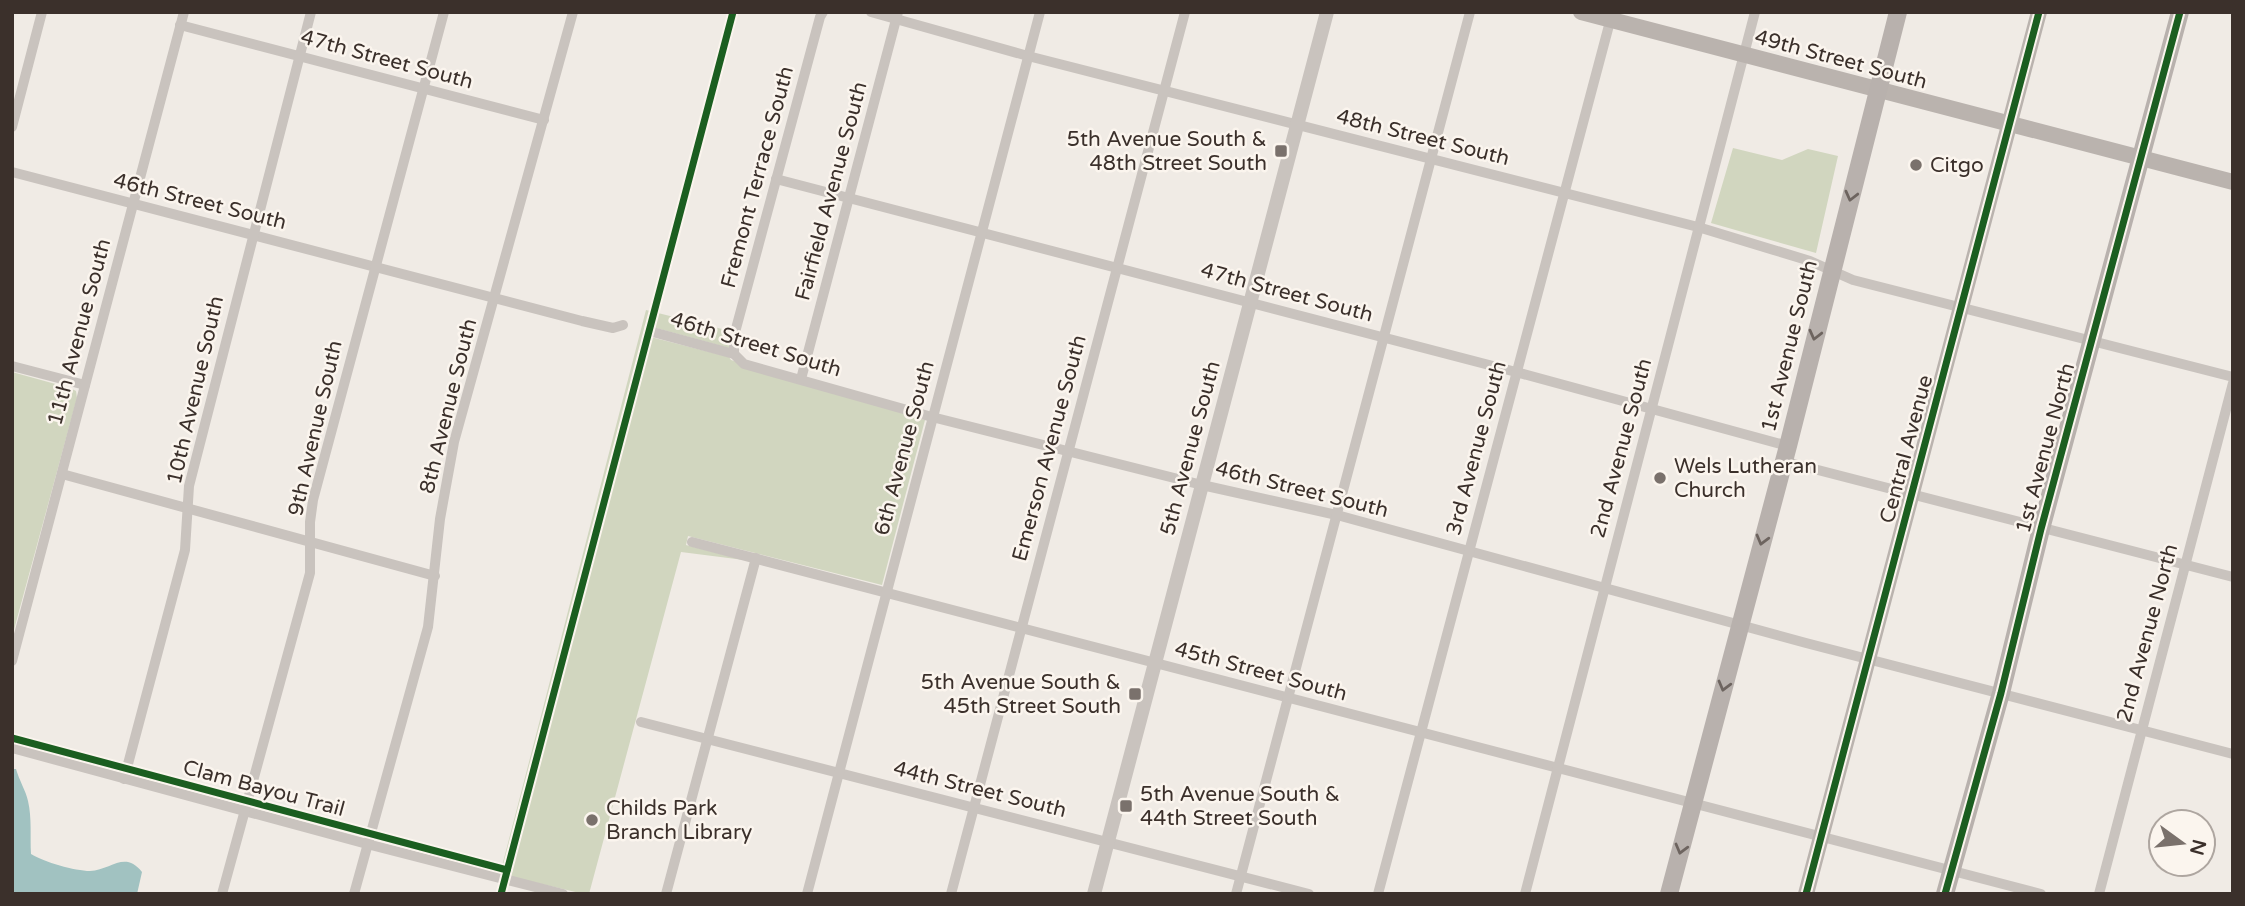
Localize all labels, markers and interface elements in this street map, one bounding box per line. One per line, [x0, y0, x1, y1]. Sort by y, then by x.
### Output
street label: 47th Street South [298, 24, 476, 95]
street label: 49th Street South [1752, 24, 1930, 95]
street label: Fremont Terrace South [716, 63, 799, 291]
street label: Fairfield Avenue South [790, 79, 873, 303]
street label: 48th Street South [1334, 104, 1512, 171]
place label: 5th Avenue South & 48th Street South [1067, 127, 1267, 176]
marker: 5th Avenue South & 48th Street South [1273, 143, 1289, 159]
place label: Citgo [1930, 153, 1984, 178]
marker: Citgo [1908, 157, 1924, 173]
street label: 46th Street South [111, 168, 289, 235]
one-way arrow [1845, 190, 1859, 202]
street label: 11th Avenue South [42, 236, 116, 428]
street label: 47th Street South [1198, 257, 1376, 328]
street label: 1st Avenue South [1756, 257, 1823, 435]
street label: 10th Avenue South [162, 293, 229, 487]
street label: 46th Street South [667, 307, 844, 382]
street label: 8th Avenue South [415, 316, 482, 496]
one-way arrow [1809, 329, 1823, 341]
street label: Emerson Avenue South [1007, 332, 1092, 564]
street label: 9th Avenue South [283, 338, 348, 518]
street label: 2nd Avenue South [1586, 356, 1657, 541]
street label: 6th Avenue South [869, 358, 940, 538]
street label: 5th Avenue South [1155, 358, 1226, 538]
street label: 3rd Avenue South [1441, 358, 1512, 538]
street label: 1st Avenue North [2011, 360, 2080, 536]
street label: Central Avenue [1875, 372, 1938, 526]
place label: Wels Lutheran Church [1674, 454, 1817, 503]
street label: 46th Street South [1213, 456, 1391, 523]
marker: Wels Lutheran Church [1652, 470, 1668, 486]
one-way arrow [1756, 534, 1771, 546]
street label: 2nd Avenue North [2112, 541, 2183, 725]
street label: 45th Street South [1172, 636, 1350, 707]
place label: 5th Avenue South & 45th Street South [921, 670, 1121, 719]
one-way arrow [1718, 680, 1732, 692]
marker: 5th Avenue South & 45th Street South [1127, 686, 1143, 702]
street label: Clam Bayou Trail [180, 755, 348, 822]
street label: 44th Street South [891, 756, 1069, 823]
place label: 5th Avenue South & 44th Street South [1140, 782, 1340, 831]
place label: Childs Park Branch Library [606, 796, 752, 845]
marker: 5th Avenue South & 44th Street South [1118, 798, 1134, 814]
north arrow [2147, 808, 2217, 878]
marker: Childs Park Branch Library [584, 812, 600, 828]
text: N [2185, 837, 2210, 857]
one-way arrow [1675, 842, 1689, 854]

